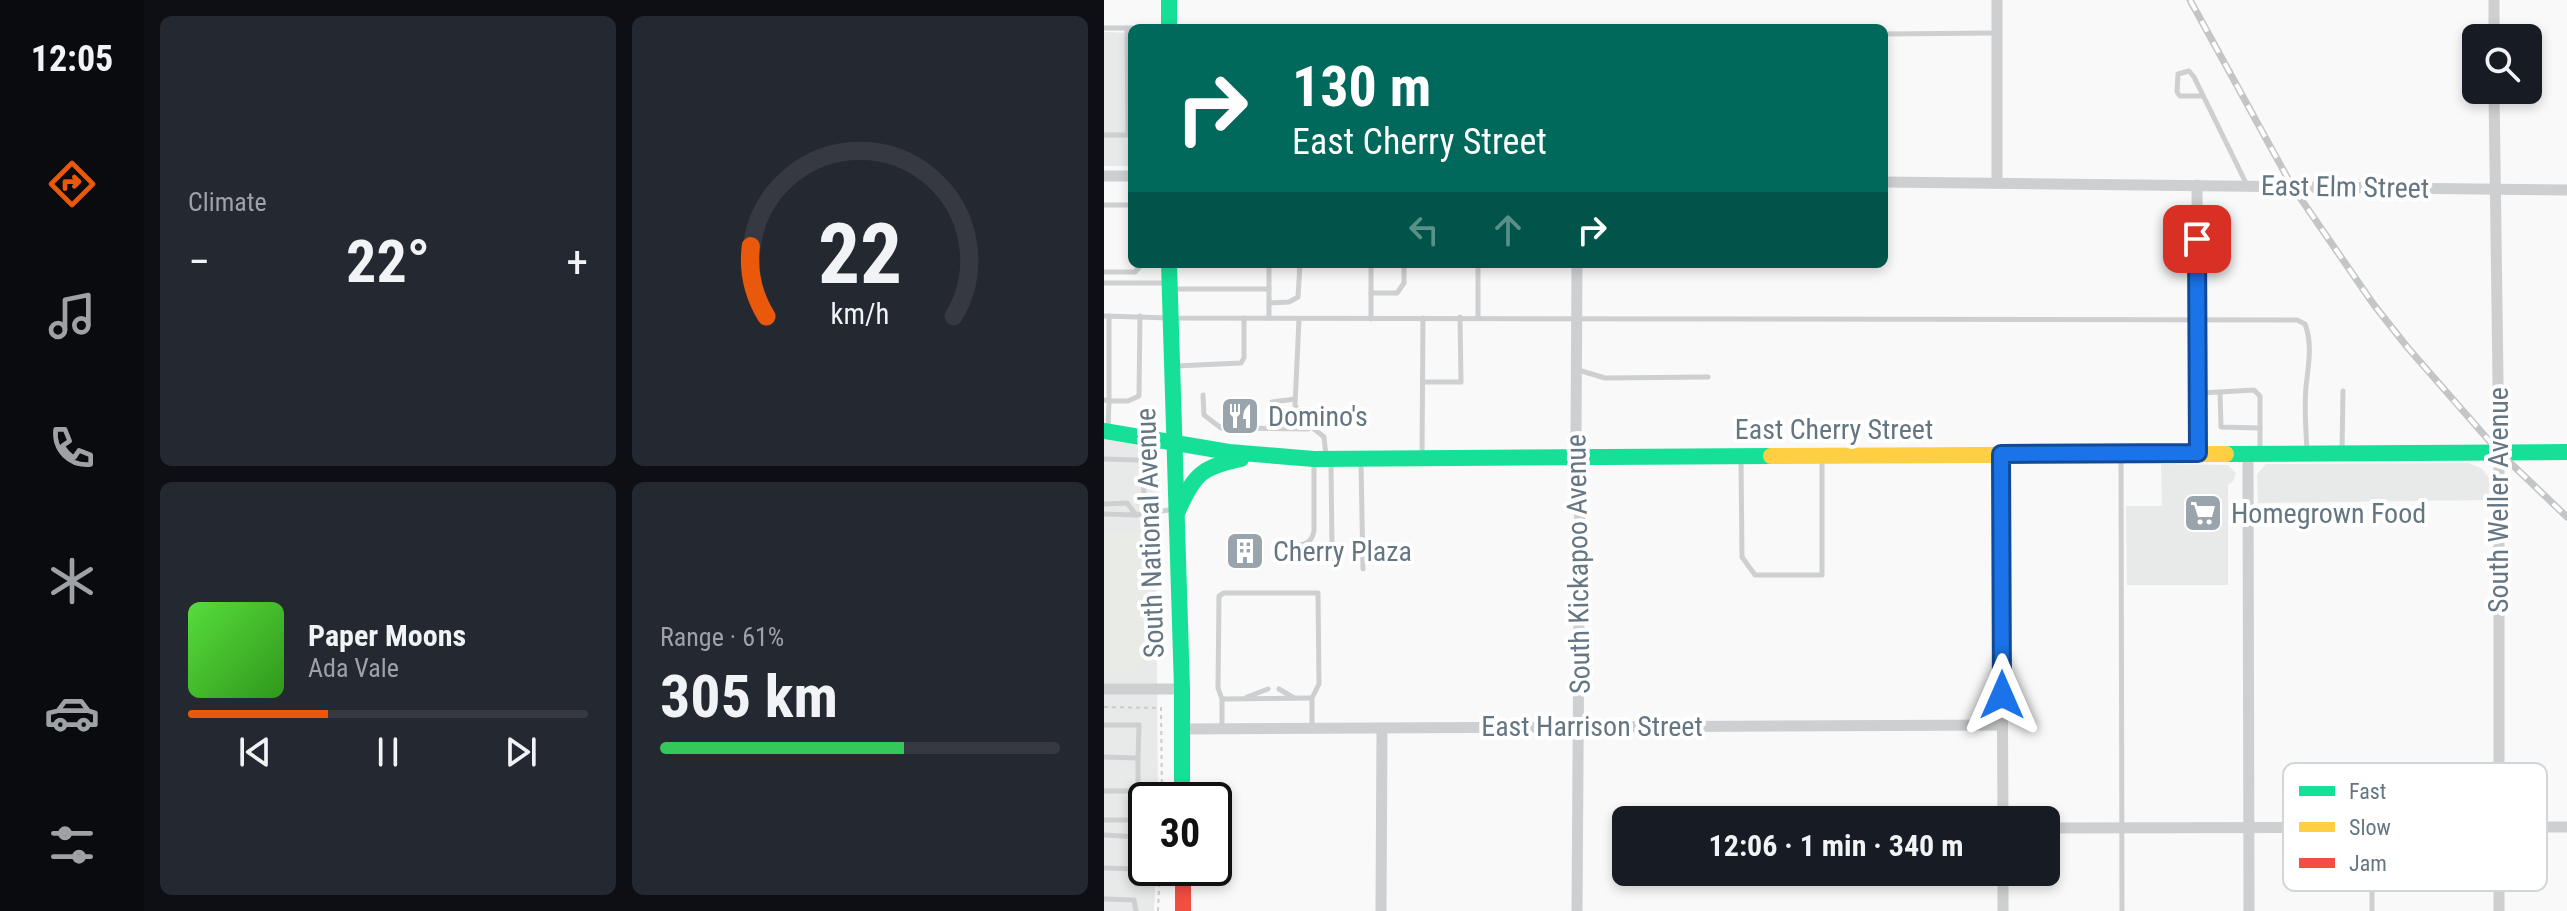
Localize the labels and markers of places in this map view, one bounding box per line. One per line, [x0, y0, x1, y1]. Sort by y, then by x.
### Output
pin [2163, 205, 2231, 273]
restaurant icon: Domino's [1219, 395, 1261, 437]
place label: Domino's [1268, 400, 1368, 433]
supermarket icon: Homegrown Food [2182, 492, 2224, 534]
place label: Homegrown Food [2231, 497, 2426, 530]
building icon: Cherry Plaza [1224, 530, 1266, 572]
place label: Cherry Plaza [1273, 535, 1412, 568]

